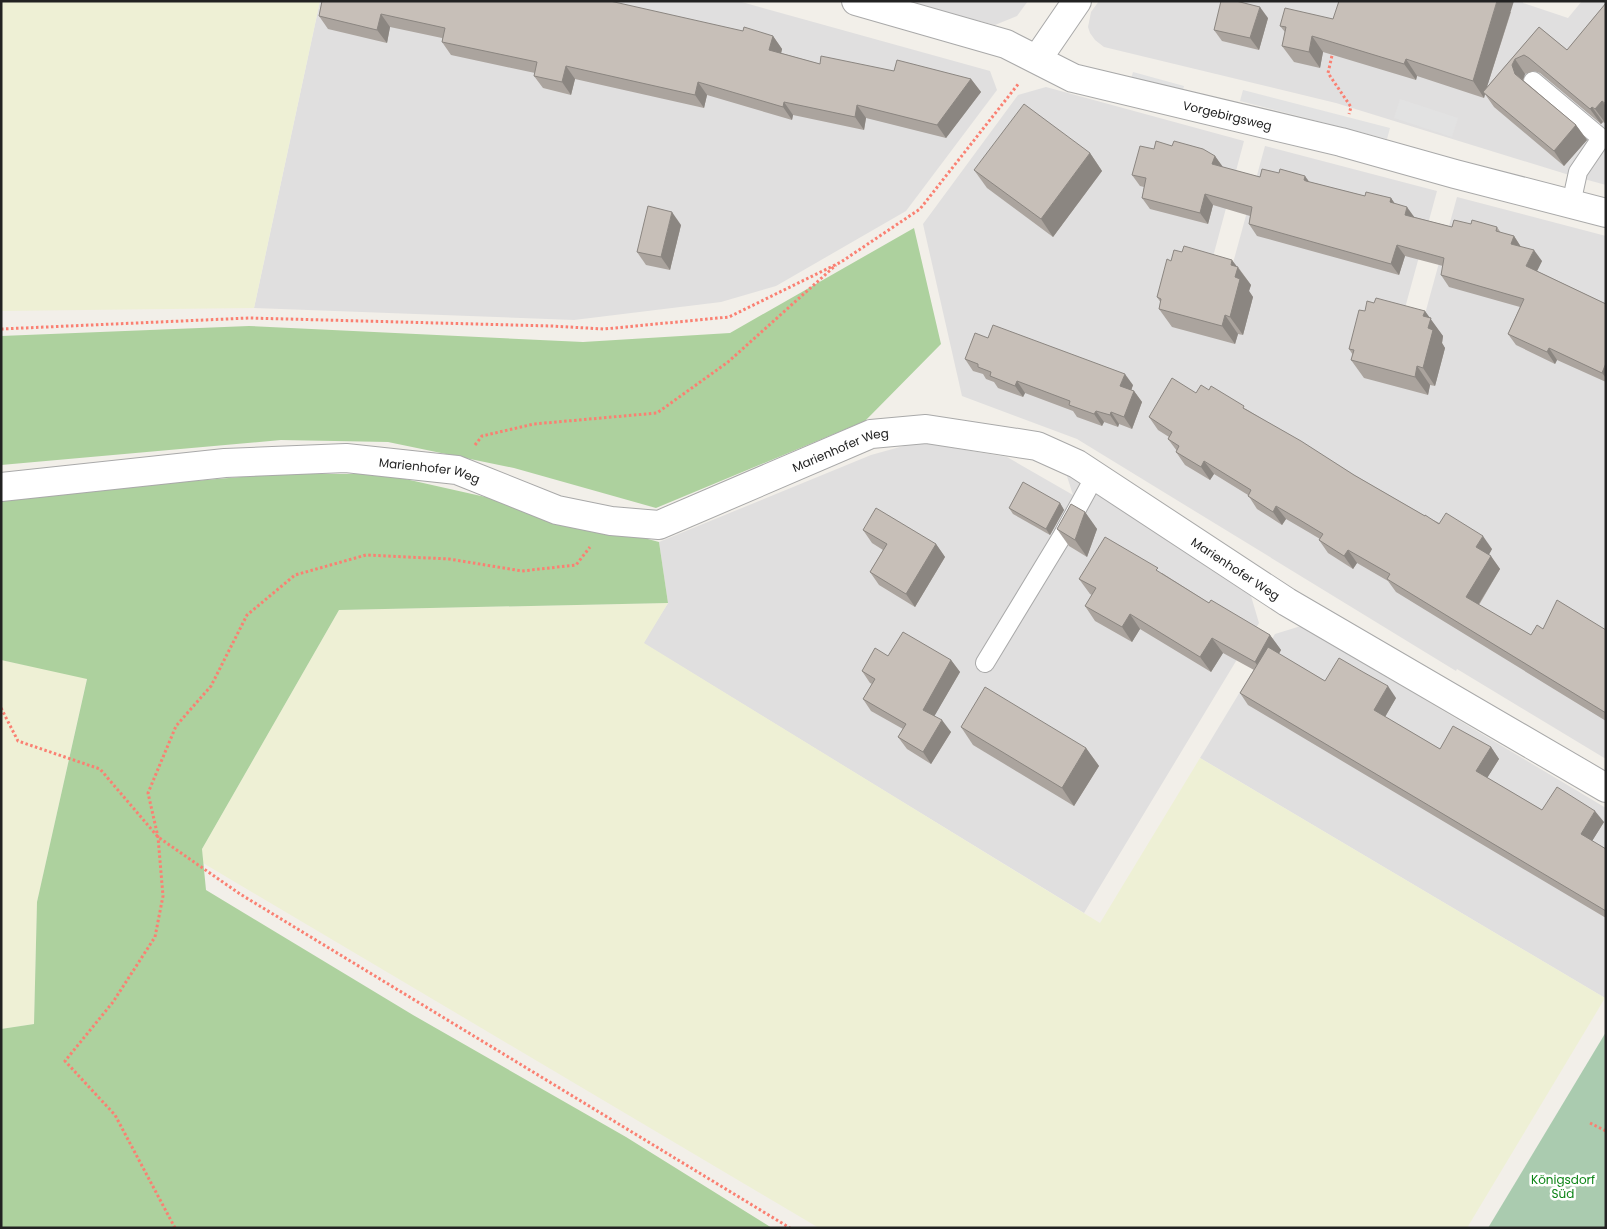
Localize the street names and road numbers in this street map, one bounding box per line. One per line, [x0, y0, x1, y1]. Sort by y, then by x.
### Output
street label: Vorgebirgsweg [1181, 96, 1274, 134]
street label: Marienhofer Weg [789, 424, 889, 475]
street label: Marienhofer Weg [378, 453, 483, 487]
street label: Marienhofer Weg [1188, 533, 1283, 604]

